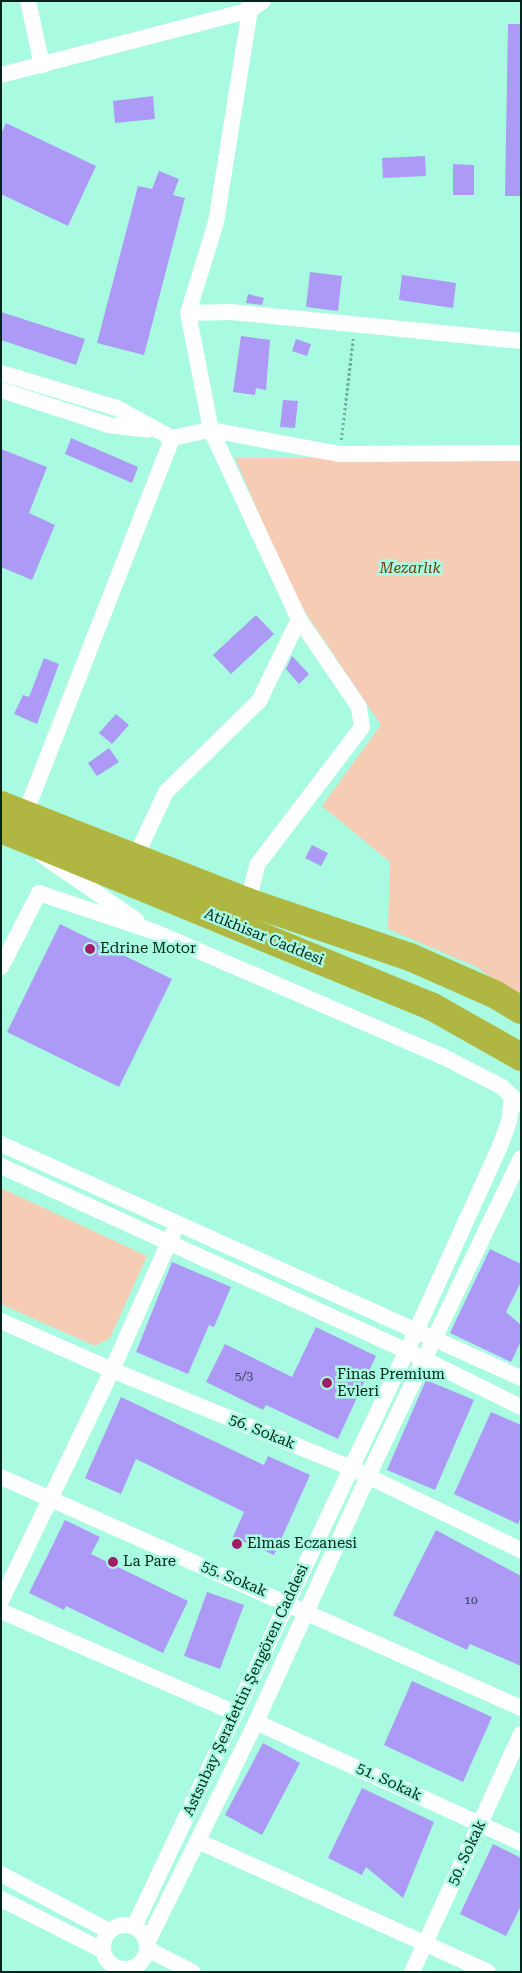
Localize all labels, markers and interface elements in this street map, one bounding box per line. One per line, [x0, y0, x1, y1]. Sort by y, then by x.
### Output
park label: Mezarlık [379, 560, 441, 578]
street label: Atikhisar Caddesi [201, 905, 327, 969]
place label: Edrine Motor [100, 940, 196, 958]
marker: Edrine Motor [84, 943, 96, 955]
place label: Finas Premium Evleri [337, 1365, 445, 1400]
house number: 5/3 [235, 1370, 253, 1384]
marker: Finas Premium Evleri [321, 1377, 333, 1389]
street label: 56. Sokak [226, 1411, 298, 1453]
place label: Elmas Eczanesi [247, 1535, 357, 1553]
marker: Elmas Eczanesi [231, 1538, 243, 1550]
place label: La Pare [123, 1553, 176, 1571]
marker: La Pare [107, 1556, 119, 1568]
street label: 55. Sokak [198, 1557, 270, 1601]
street label: Astsubay Şerafettin Şengören Caddesi [180, 1561, 312, 1819]
house number: 10 [464, 1594, 478, 1608]
street label: 51. Sokak [354, 1759, 424, 1805]
street label: 50. Sokak [444, 1818, 490, 1888]

